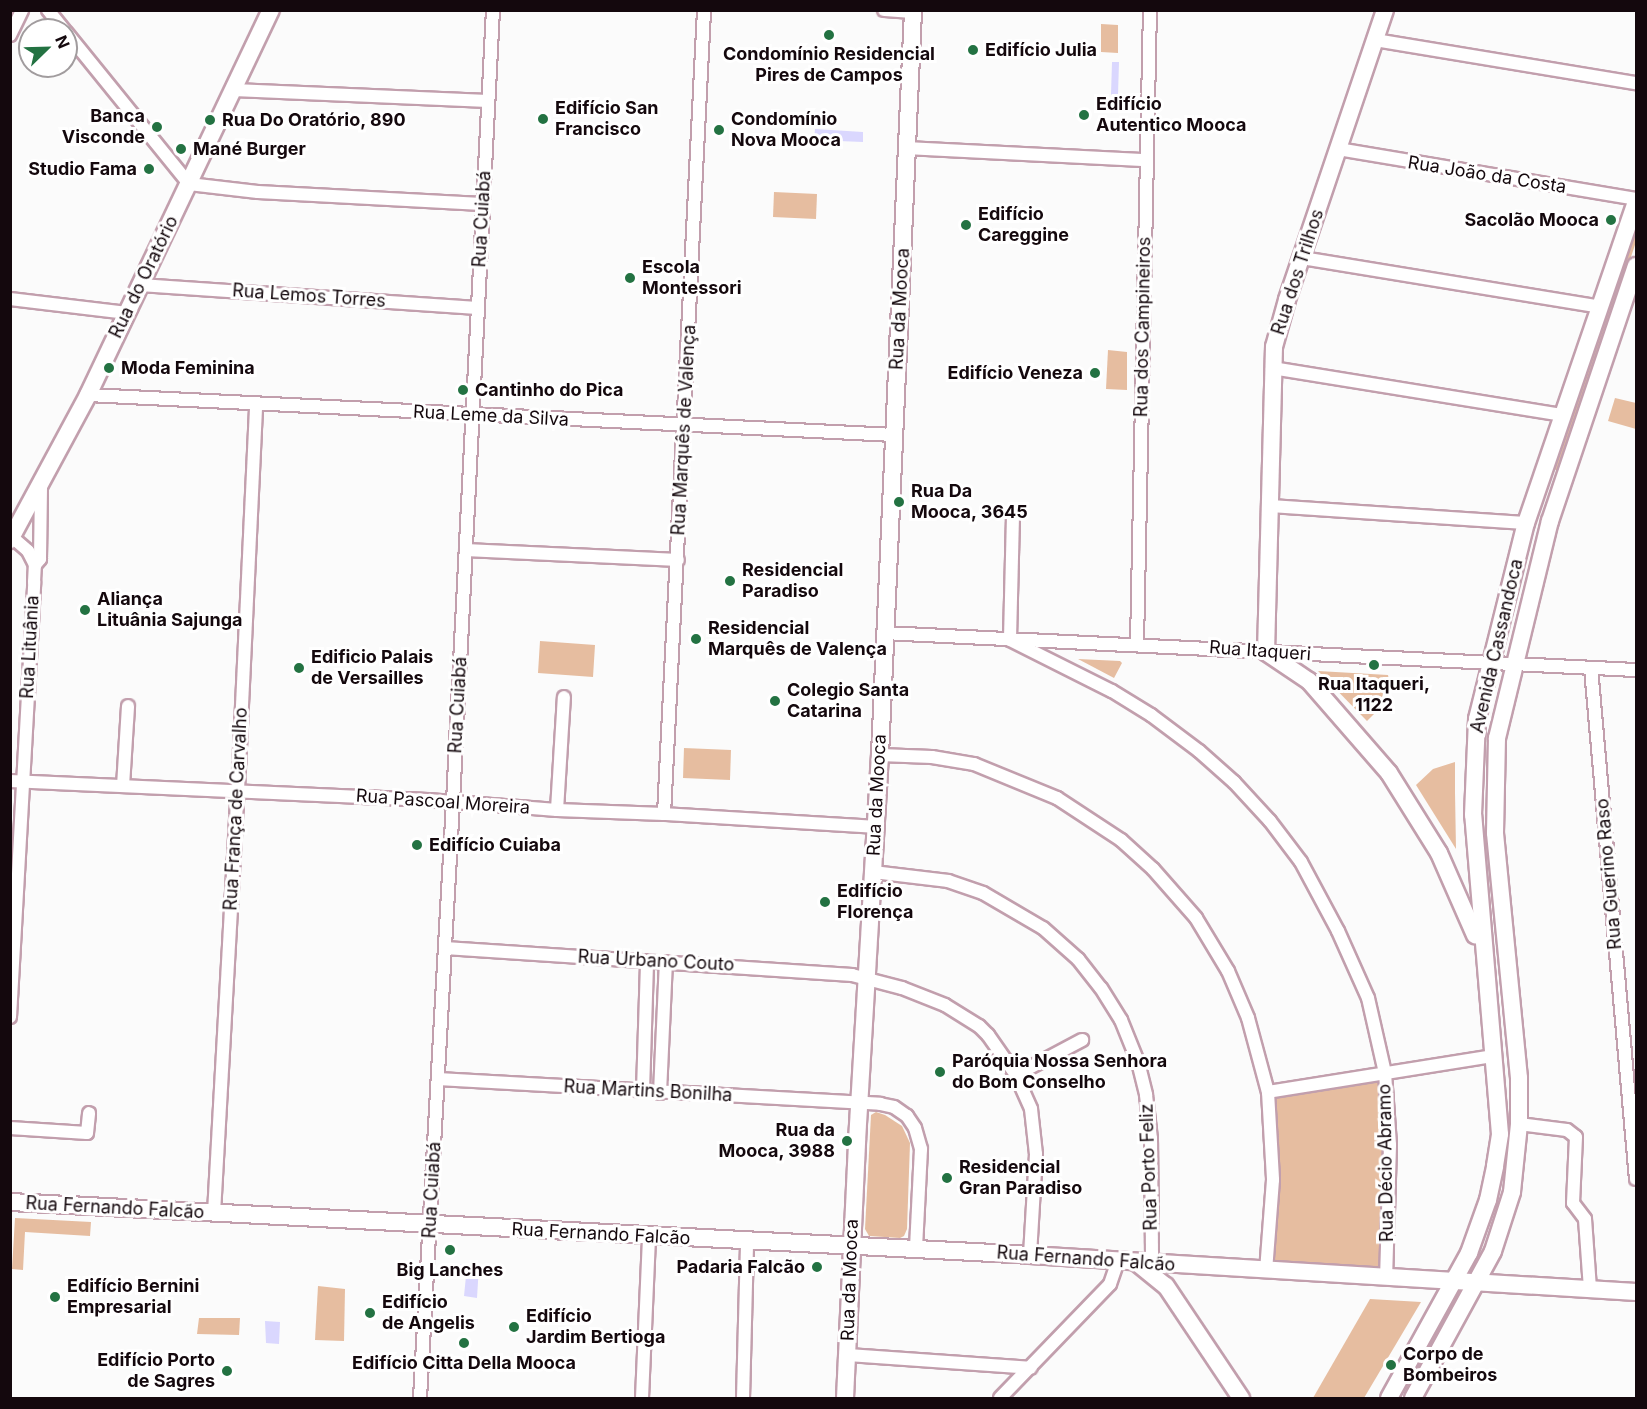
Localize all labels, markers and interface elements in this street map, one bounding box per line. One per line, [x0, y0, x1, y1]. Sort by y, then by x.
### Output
north arrow [18, 18, 78, 78]
marker: Condomínio Residencial Pires de Campos [822, 28, 836, 42]
text: N [51, 32, 74, 51]
place label: Edifício Julia [985, 39, 1097, 61]
marker: Edifício Julia [966, 43, 980, 57]
place label: Condomínio Residencial Pires de Campos [723, 44, 935, 86]
place label: Edifício Autentico Mooca [1096, 94, 1246, 136]
place label: Edifício San Francisco [555, 98, 659, 140]
place label: Banca Visconde [62, 106, 145, 148]
marker: Edifício Autentico Mooca [1077, 108, 1091, 122]
place label: Rua Do Oratório, 890 [222, 109, 406, 131]
place label: Condomínio Nova Mooca [731, 109, 841, 152]
marker: Edifício San Francisco [536, 112, 550, 126]
marker: Rua Do Oratório, 890 [203, 113, 217, 127]
marker: Banca Visconde [150, 120, 164, 134]
marker: Condomínio Nova Mooca [712, 123, 726, 137]
place label: Mané Burger [193, 138, 306, 160]
marker: Mané Burger [174, 142, 188, 156]
street label: Rua João da Costa [1406, 152, 1568, 198]
place label: Studio Fama [28, 158, 137, 180]
marker: Studio Fama [142, 162, 156, 176]
street label: Rua Cuiabá [469, 170, 495, 268]
place label: Edifício Careggine [978, 204, 1069, 246]
street label: Rua dos Trilhos [1267, 206, 1329, 338]
place label: Sacolão Mooca [1464, 209, 1599, 231]
street label: Rua do Oratório [105, 212, 183, 342]
marker: Sacolão Mooca [1604, 213, 1618, 227]
marker: Edifício Careggine [959, 218, 973, 232]
street label: Rua dos Campineiros [1131, 237, 1155, 417]
street label: Rua da Mooca [886, 248, 914, 370]
place label: Escola Montessori [642, 257, 742, 300]
marker: Escola Montessori [623, 271, 637, 285]
street label: Rua Lemos Torres [232, 280, 386, 312]
street label: Rua Marquês de Valença [668, 324, 700, 536]
place label: Moda Feminina [121, 357, 255, 379]
marker: Moda Feminina [102, 361, 116, 375]
place label: Edifício Veneza [947, 362, 1083, 384]
marker: Edifício Veneza [1088, 366, 1102, 380]
place label: Cantinho do Pica [475, 379, 624, 401]
marker: Cantinho do Pica [456, 383, 470, 397]
street label: Rua Leme da Silva [413, 401, 569, 431]
place label: Rua Da Mooca, 3645 [911, 481, 1028, 524]
marker: Rua Da Mooca, 3645 [892, 495, 906, 509]
street label: Avenida Cassandoca [1466, 557, 1528, 735]
place label: Residencial Paradiso [742, 560, 843, 602]
marker: Residencial Paradiso [723, 574, 737, 588]
place label: Aliança Lituânia Sajunga [97, 589, 242, 632]
street label: Rua Lituânia [17, 595, 43, 699]
marker: Aliança Lituânia Sajunga [78, 603, 92, 617]
place label: Residencial Marquês de Valença [708, 618, 887, 660]
marker: Residencial Marquês de Valença [689, 632, 703, 646]
street label: Rua Itaqueri [1208, 637, 1312, 665]
place label: Edificio Palais de Versailles [311, 647, 433, 690]
street label: Rua Cuiabá [445, 656, 471, 754]
marker: Rua Itaqueri, 1122 [1367, 658, 1381, 672]
marker: Edificio Palais de Versailles [292, 661, 306, 675]
place label: Rua Itaqueri, 1122 [1318, 674, 1430, 716]
place label: Colegio Santa Catarina [787, 680, 909, 722]
marker: Colegio Santa Catarina [768, 694, 782, 708]
street label: Rua França de Carvalho [220, 707, 252, 911]
street label: Rua da Mooca [863, 734, 891, 856]
street label: Rua Pascoal Moreira [355, 785, 531, 819]
street label: Rua Guerino Raso [1592, 797, 1626, 951]
place label: Edifício Cuiaba [429, 834, 561, 856]
marker: Edifício Cuiaba [410, 838, 424, 852]
place label: Edifício Florença [837, 881, 914, 924]
marker: Edifício Florença [818, 895, 832, 909]
street label: Rua Urbano Couto [577, 946, 735, 976]
place label: Paróquia Nossa Senhora do Bom Conselho [952, 1051, 1167, 1094]
marker: Paróquia Nossa Senhora do Bom Conselho [933, 1065, 947, 1079]
street label: Rua Martins Bonilha [563, 1076, 733, 1106]
street label: Rua Décio Abramo [1374, 1084, 1398, 1242]
street label: Rua Porto Feliz [1136, 1103, 1162, 1231]
place label: Rua da Mooca, 3988 [718, 1120, 835, 1162]
marker: Rua da Mooca, 3988 [840, 1134, 854, 1148]
street label: Rua Cuiabá [419, 1141, 445, 1239]
place label: Residencial Gran Paradiso [959, 1157, 1082, 1200]
marker: Residencial Gran Paradiso [940, 1171, 954, 1185]
street label: Rua Fernando Falcão [25, 1193, 205, 1223]
street label: Rua Fernando Falcão [511, 1219, 691, 1249]
street label: Rua da Mooca [837, 1219, 863, 1341]
street label: Rua Fernando Falcão [996, 1242, 1176, 1276]
marker: Big Lanches [443, 1243, 457, 1257]
place label: Padaria Falcão [676, 1256, 805, 1278]
place label: Big Lanches [397, 1259, 503, 1281]
marker: Padaria Falcão [810, 1260, 824, 1274]
place label: Edifício Bernini Empresarial [67, 1276, 199, 1318]
marker: Edifício Bernini Empresarial [48, 1290, 62, 1304]
place label: Edifício de Angelis [382, 1292, 475, 1334]
marker: Edifício de Angelis [363, 1306, 377, 1320]
place label: Edifício Jardim Bertioga [526, 1306, 665, 1348]
marker: Edifício Jardim Bertioga [507, 1320, 521, 1334]
marker: Edifício Citta Della Mooca [457, 1336, 471, 1350]
place label: Corpo de Bombeiros [1403, 1344, 1497, 1386]
place label: Edifício Porto de Sagres [97, 1350, 215, 1392]
place label: Edifício Citta Della Mooca [352, 1352, 576, 1374]
marker: Corpo de Bombeiros [1384, 1358, 1398, 1372]
marker: Edifício Porto de Sagres [220, 1364, 234, 1378]

